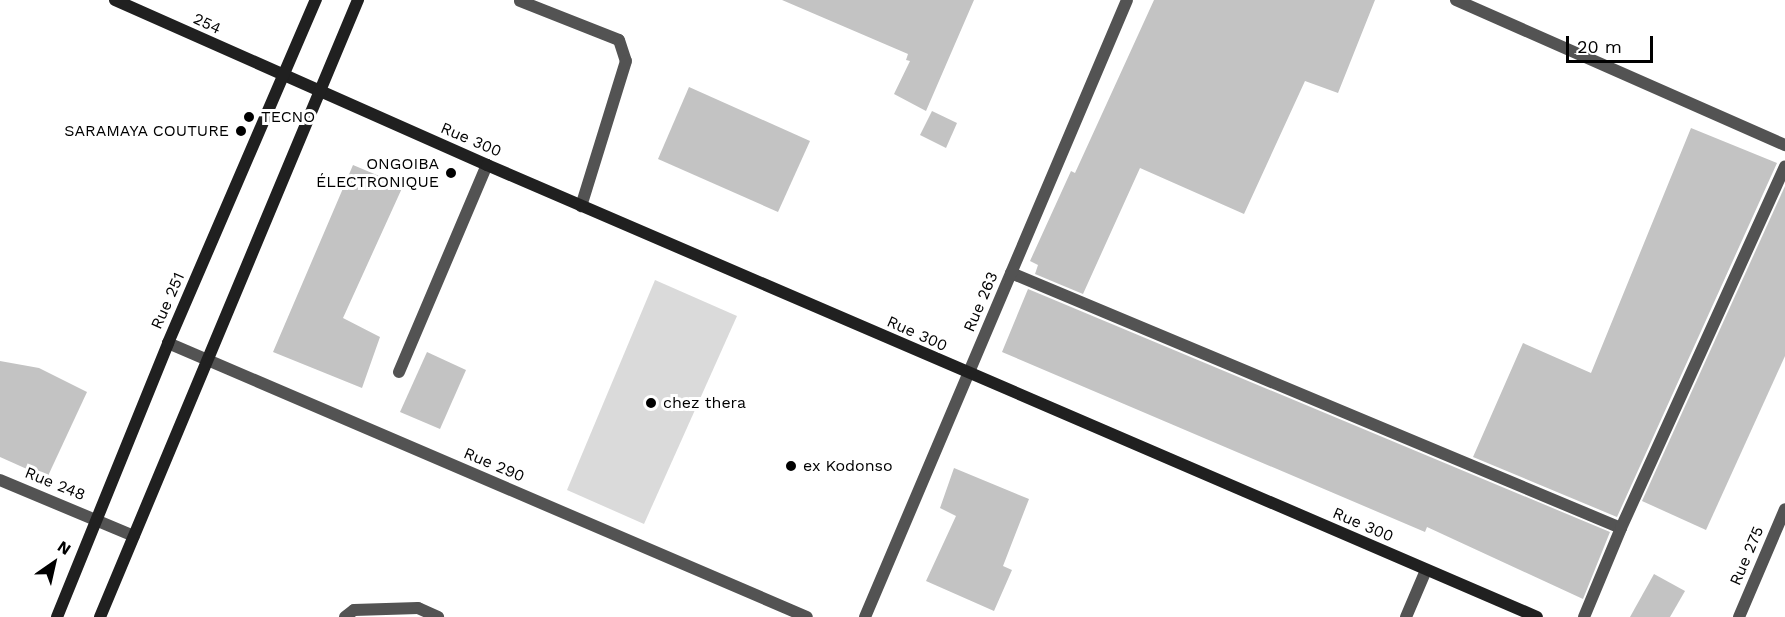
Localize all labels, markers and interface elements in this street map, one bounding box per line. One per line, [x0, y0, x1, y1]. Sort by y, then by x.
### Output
street label: 254 [190, 9, 224, 39]
scale bar [1569, 24, 1656, 62]
text: 20 m [1577, 36, 1622, 57]
place label: TECNO [261, 107, 315, 127]
marker: TECNO [242, 110, 256, 124]
street label: Rue 300 [438, 119, 504, 161]
place label: SARAMAYA COUTURE [64, 121, 229, 141]
marker: SARAMAYA COUTURE [234, 124, 248, 138]
place label: ONGOIBA ÉLECTRONIQUE [316, 154, 439, 192]
marker: ONGOIBA ÉLECTRONIQUE [444, 166, 458, 180]
street label: Rue 263 [960, 269, 1002, 335]
street label: Rue 251 [147, 270, 189, 332]
street label: Rue 300 [884, 312, 950, 356]
place label: chez thera [663, 393, 746, 413]
marker: chez thera [644, 396, 658, 410]
street label: Rue 290 [461, 444, 527, 486]
place label: ex Kodonso [803, 456, 893, 476]
marker: ex Kodonso [784, 459, 798, 473]
street label: Rue 248 [22, 463, 88, 505]
street label: Rue 300 [1330, 504, 1396, 546]
street label: Rue 275 [1726, 524, 1768, 588]
north arrow [24, 533, 84, 593]
text: N [54, 536, 75, 559]

